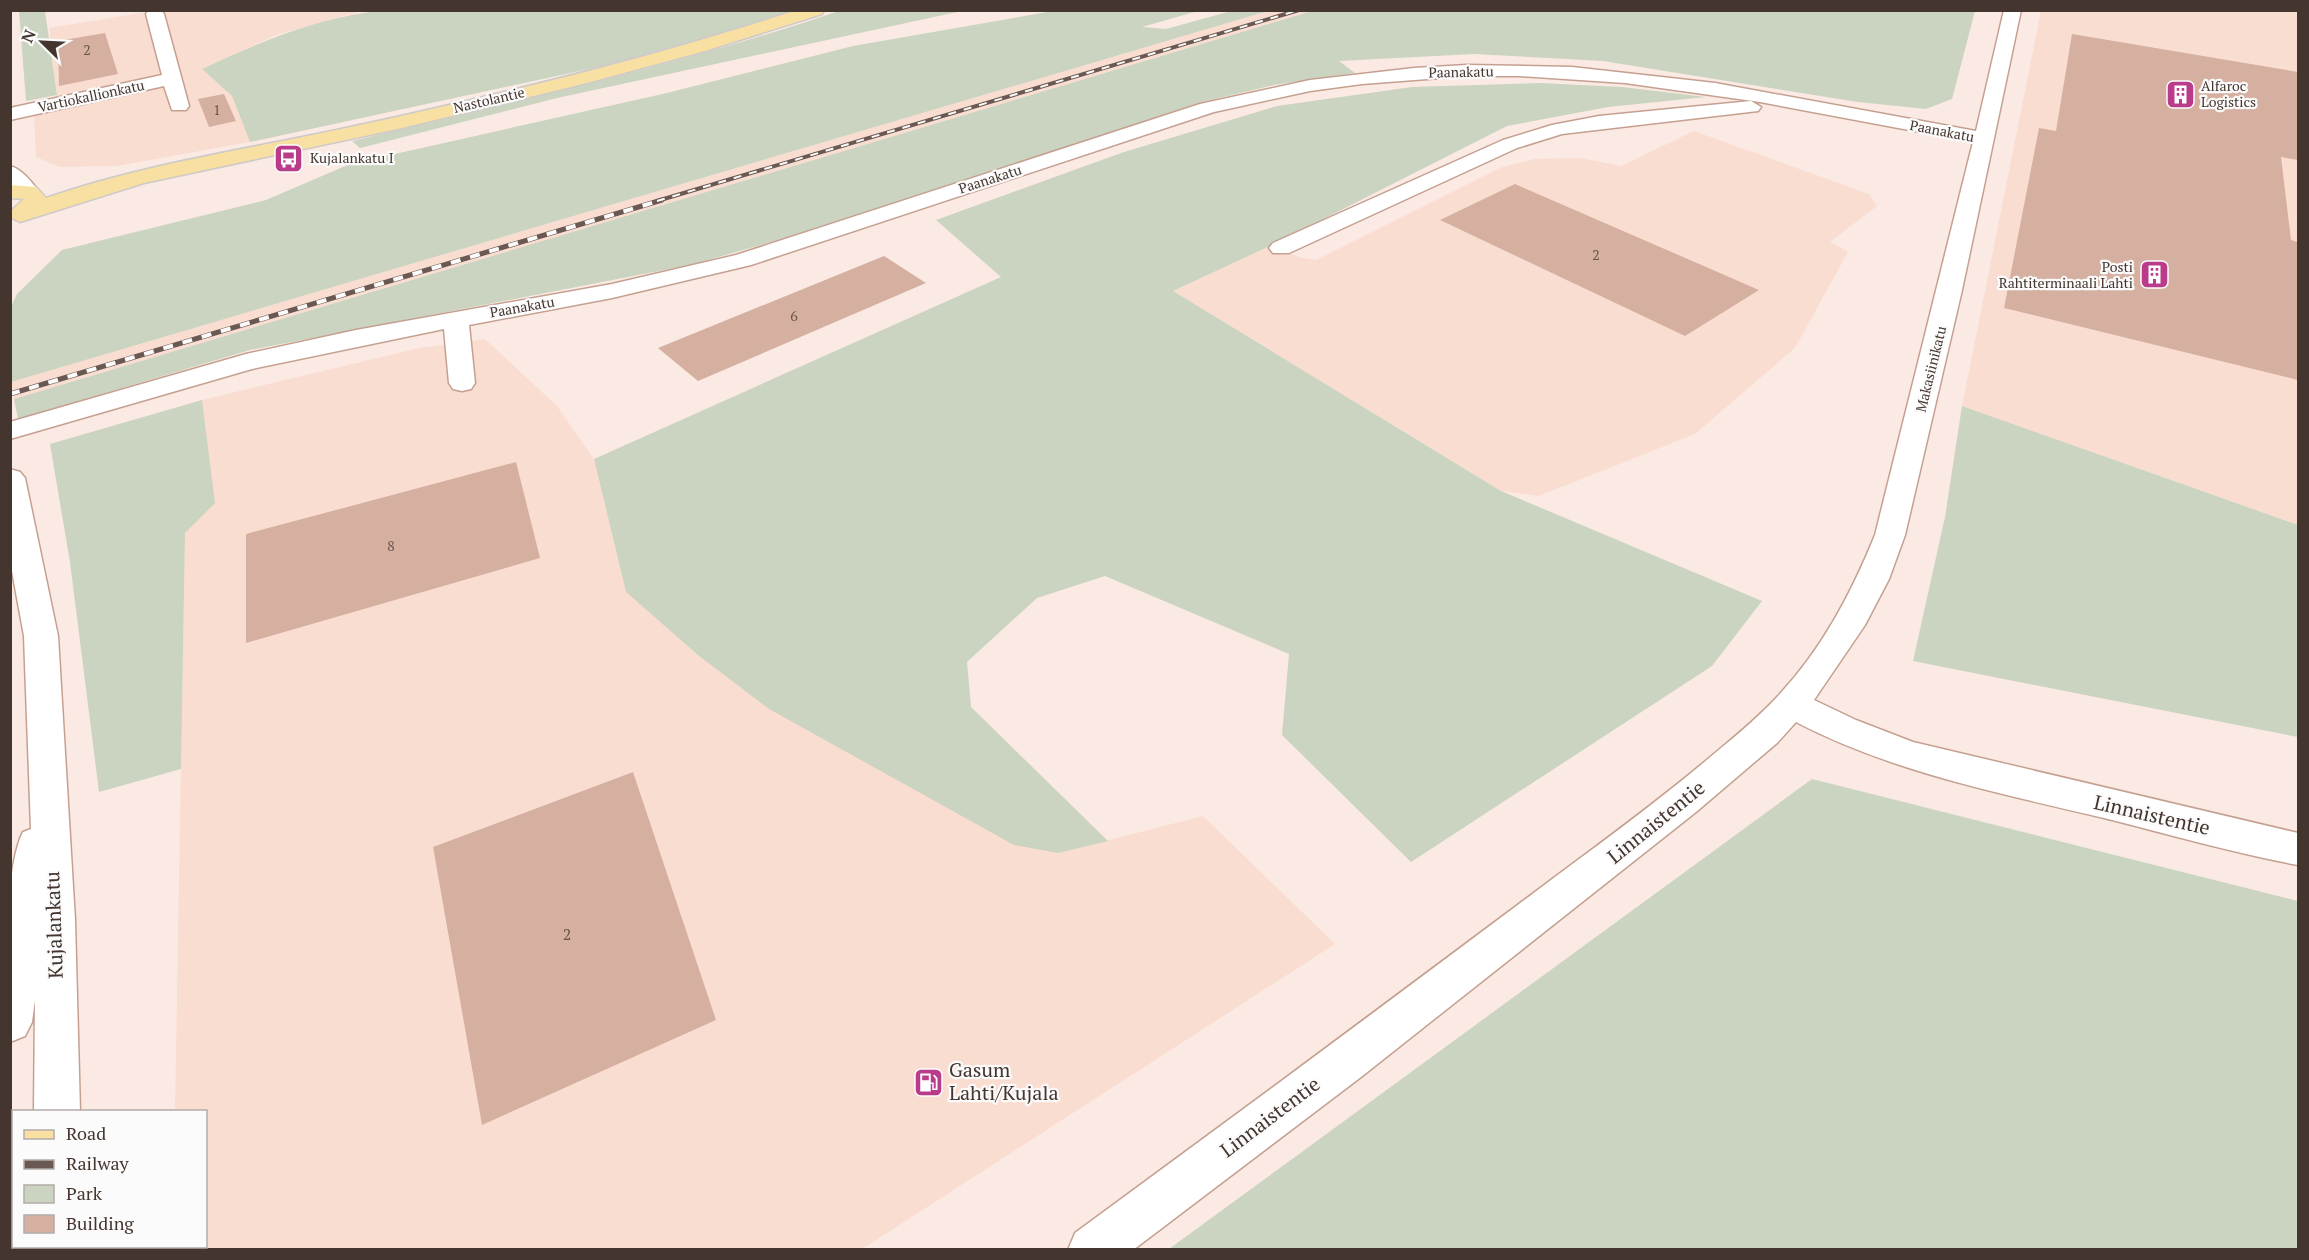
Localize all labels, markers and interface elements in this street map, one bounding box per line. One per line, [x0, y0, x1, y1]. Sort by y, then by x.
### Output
north arrow [12, 12, 72, 72]
text: N [16, 26, 41, 46]
house number: 2 [83, 40, 91, 59]
street label: Paanakatu [1428, 61, 1494, 82]
street label: Vartiokallionkatu [36, 75, 146, 116]
place label: Alfaroc Logistics [2201, 76, 2256, 111]
building icon: Alfaroc Logistics [2164, 78, 2196, 110]
street label: Nastolantie [451, 82, 526, 117]
house number: 1 [213, 100, 221, 119]
street label: Paanakatu [1908, 115, 1976, 146]
bus stop icon: Kujalankatu I [273, 142, 305, 174]
place label: Kujalankatu I [310, 148, 394, 167]
street label: Paanakatu [956, 159, 1024, 198]
house number: 2 [1592, 245, 1600, 264]
place label: Posti Rahtiterminaali Lahti [1999, 257, 2133, 292]
building icon: Posti Rahtiterminaali Lahti [2138, 259, 2170, 291]
street label: Paanakatu [488, 291, 556, 322]
house number: 6 [790, 306, 798, 325]
street label: Makasiinikatu [1911, 324, 1950, 414]
house number: 8 [387, 536, 395, 555]
street label: Linnaistentie [1601, 774, 1710, 869]
street label: Linnaistentie [2091, 788, 2213, 841]
street label: Kujalankatu [38, 871, 69, 979]
house number: 2 [563, 923, 571, 945]
place label: Gasum Lahti/Kujala [949, 1056, 1059, 1106]
fuel station icon: Gasum Lahti/Kujala [912, 1066, 944, 1098]
street label: Linnaistentie [1214, 1070, 1325, 1163]
legend [12, 1110, 207, 1248]
text: Road [66, 1121, 106, 1145]
text: Railway [66, 1151, 130, 1175]
text: Park [66, 1181, 103, 1205]
text: Building [66, 1211, 134, 1235]

